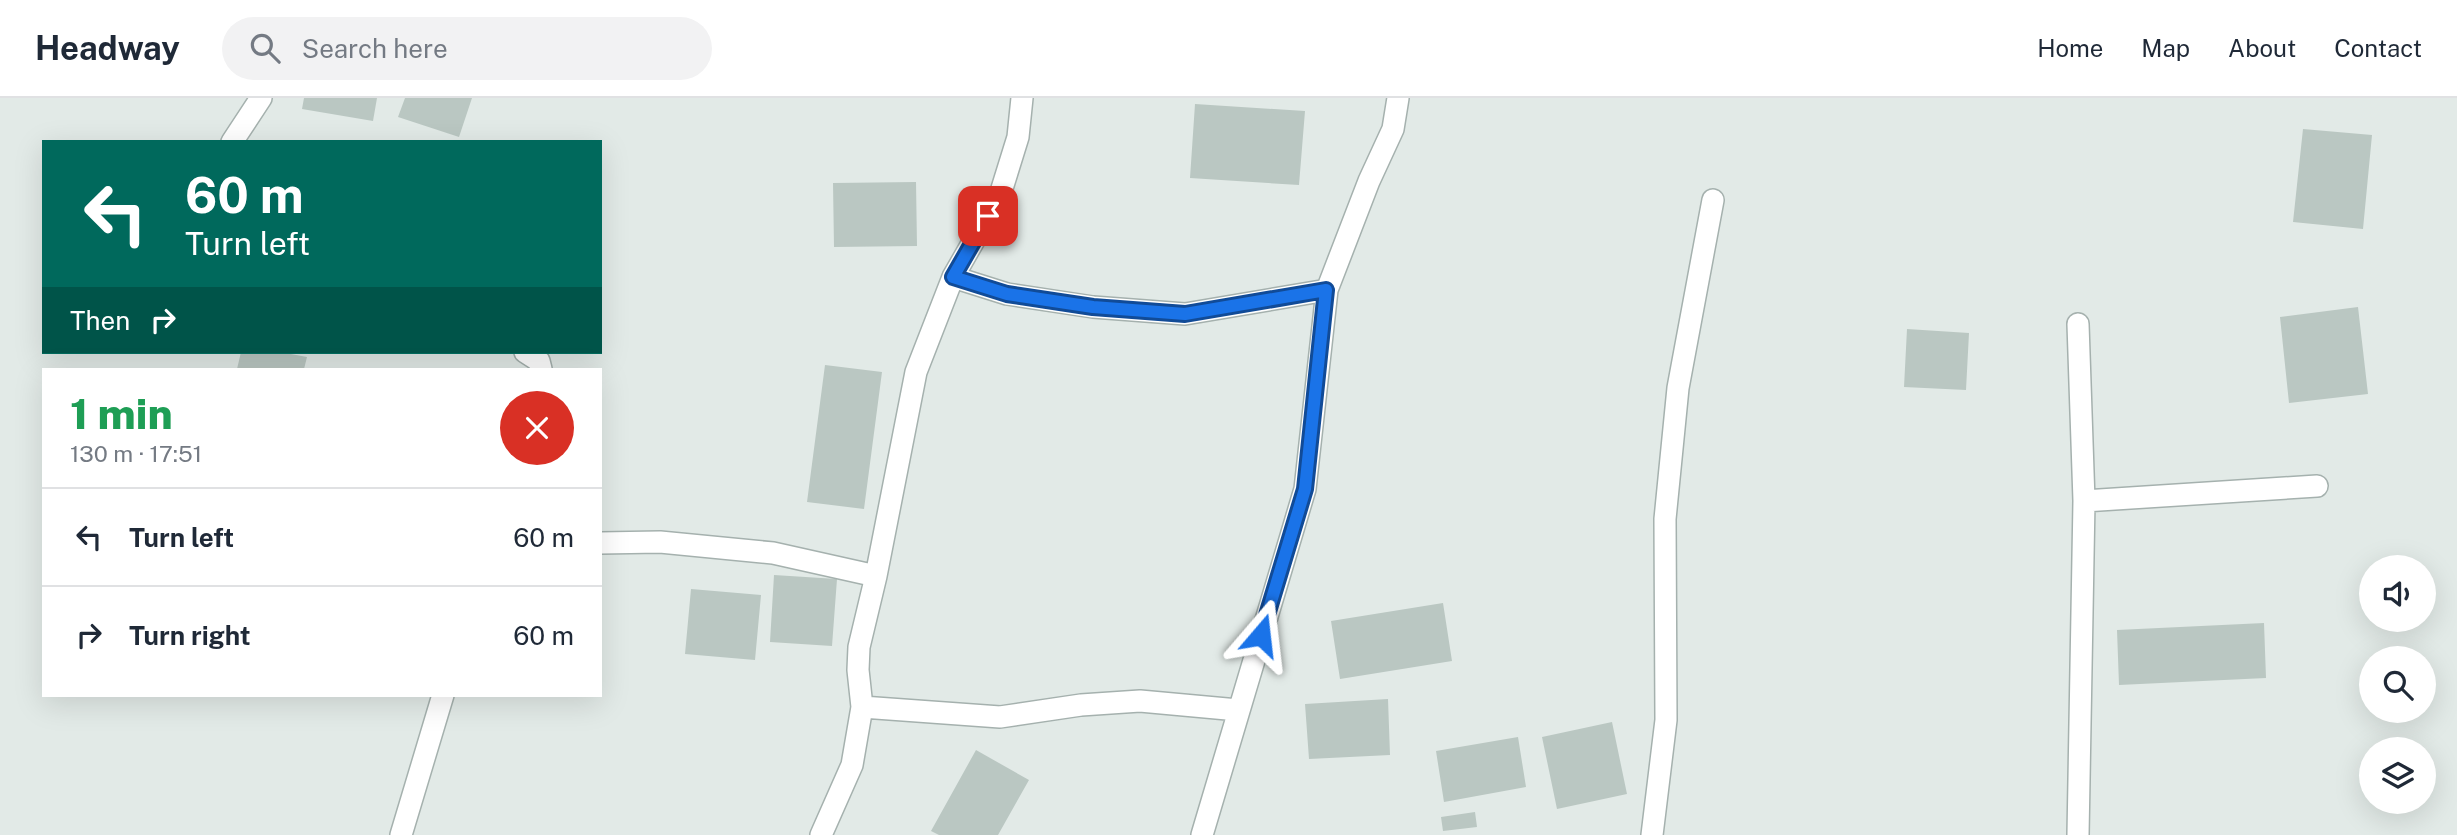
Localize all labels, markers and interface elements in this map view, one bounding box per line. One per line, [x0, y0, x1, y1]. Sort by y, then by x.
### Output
search box [222, 17, 712, 80]
text: Headway [35, 29, 180, 67]
icon: search [246, 29, 284, 67]
text: Search here [302, 33, 448, 64]
text: Home [2037, 34, 2103, 62]
text: Map [2141, 34, 2190, 62]
text: About [2228, 34, 2296, 62]
text: Contact [2334, 34, 2422, 62]
text: 60 m [185, 166, 304, 224]
icon: left [70, 168, 161, 259]
pin [958, 186, 1018, 246]
icon: arrive [969, 197, 1007, 235]
text: Turn left [185, 225, 310, 262]
icon: right [144, 301, 182, 339]
text: Then [70, 305, 130, 336]
text: 1 min [70, 389, 173, 438]
button: close [500, 391, 574, 465]
text: 130 m · 17:51 [70, 440, 202, 467]
icon: left [70, 518, 108, 556]
text: Turn left [129, 522, 234, 553]
text: 60 m [513, 522, 574, 553]
map controls [2359, 555, 2436, 814]
button: sound [2359, 555, 2436, 632]
position arrow [1224, 598, 1298, 672]
icon: right [70, 616, 108, 654]
text: Turn right [129, 620, 251, 651]
text: 60 m [513, 620, 574, 651]
button: search [2359, 646, 2436, 723]
button: layers [2359, 737, 2436, 814]

